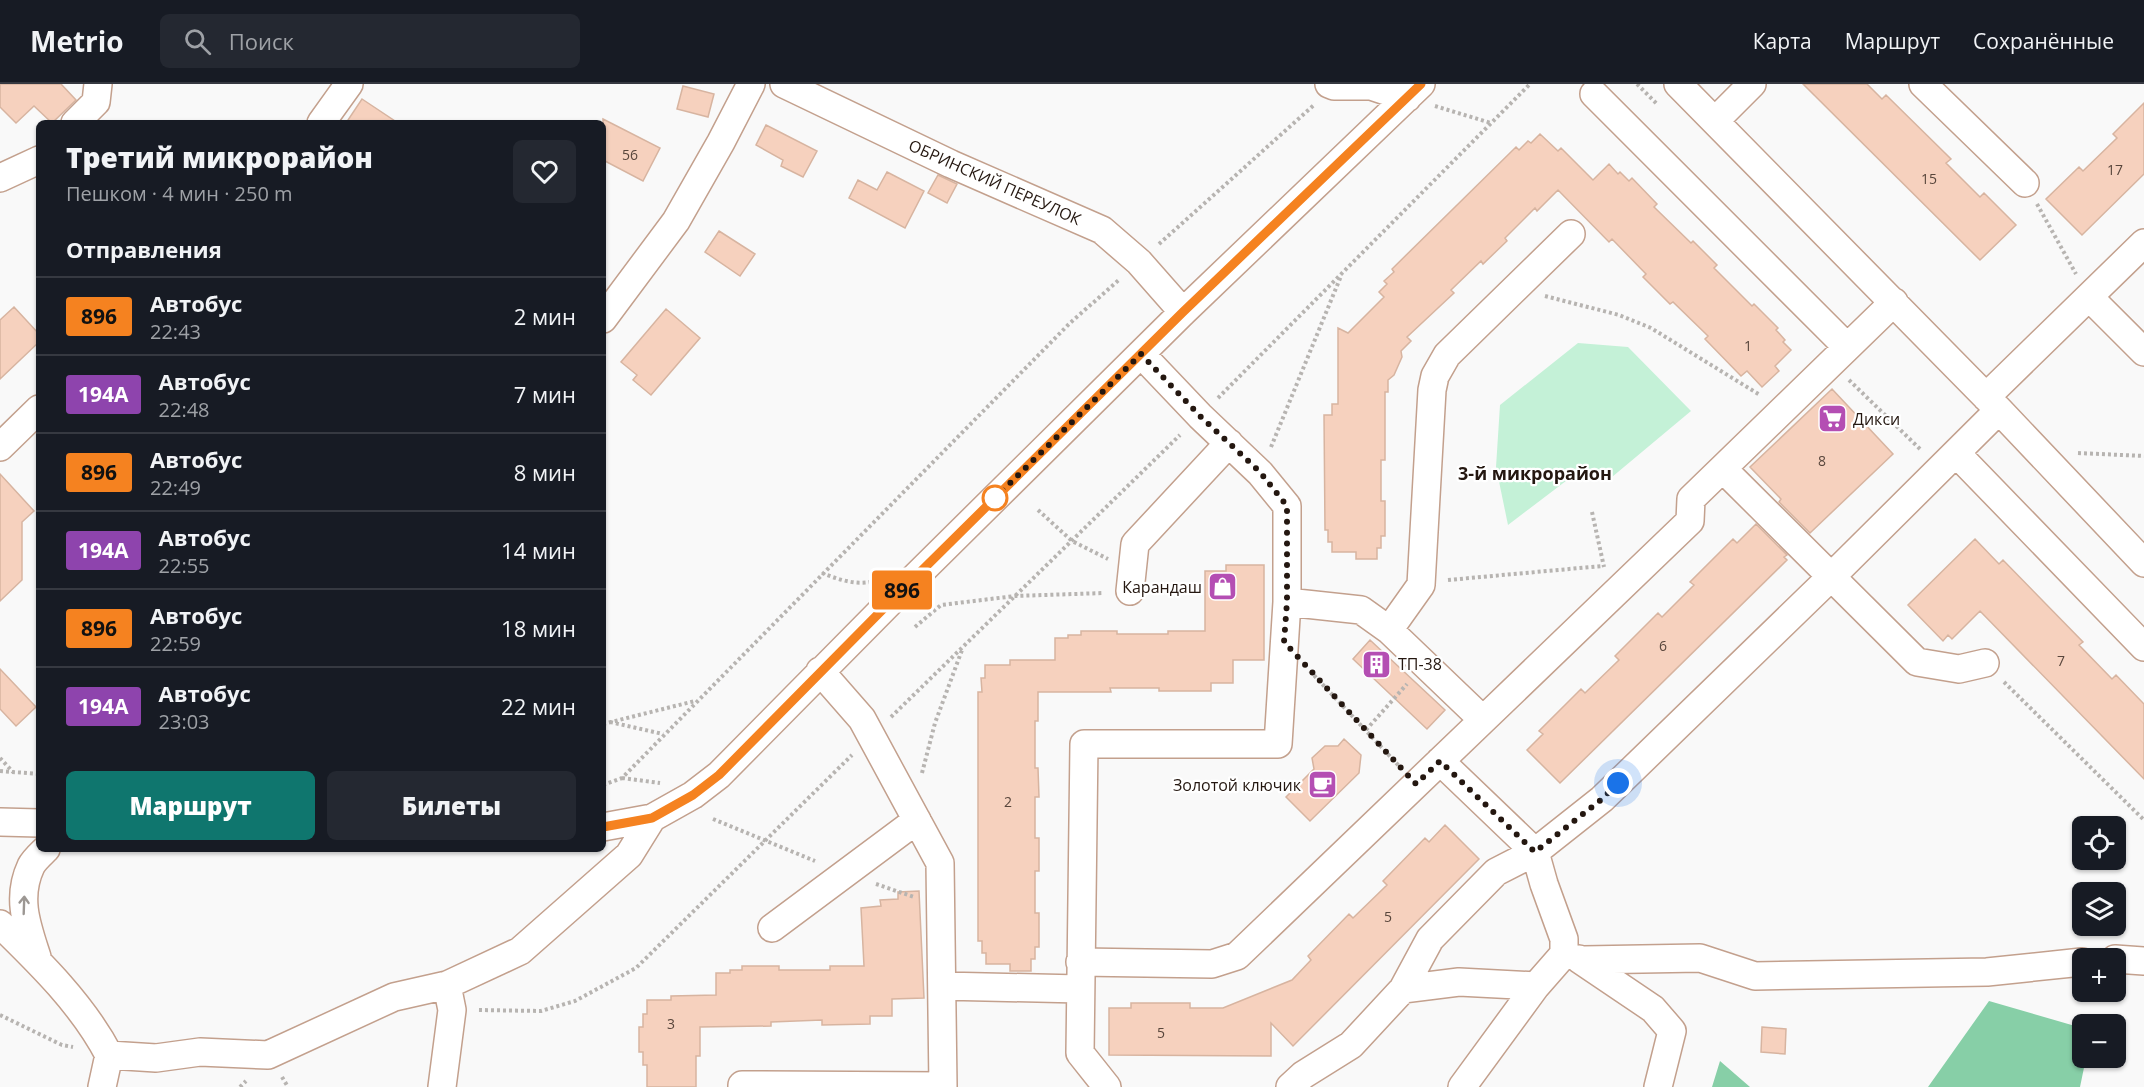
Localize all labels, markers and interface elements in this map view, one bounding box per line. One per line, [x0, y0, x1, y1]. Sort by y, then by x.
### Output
search box [160, 14, 580, 68]
text: Metrio [30, 22, 124, 60]
icon: search [181, 25, 214, 58]
text: Поиск [229, 26, 294, 56]
text: Карта [1753, 27, 1812, 55]
text: Маршрут [1845, 27, 1940, 55]
text: Сохранённые [1973, 27, 2114, 55]
street label: ОБРИНСКИЙ ПЕРЕУЛОК [905, 134, 1085, 230]
text: Третий микрорайон [66, 138, 373, 176]
button: heart [513, 140, 576, 203]
house number: 56 [622, 145, 638, 164]
house number: 17 [2107, 160, 2123, 179]
house number: 15 [1921, 169, 1937, 188]
text: Пешком · 4 мин · 250 m [66, 180, 293, 207]
text: Отправления [66, 234, 222, 264]
text: Автобус [150, 288, 242, 318]
text: 2 мин [514, 301, 576, 331]
text: 896 [81, 302, 117, 330]
text: 22:43 [150, 318, 201, 345]
house number: 1 [1744, 336, 1752, 355]
text: Автобус [159, 366, 251, 396]
text: 7 мин [514, 379, 576, 409]
text: 194А [78, 380, 129, 408]
text: 22:48 [159, 396, 210, 423]
supermarket icon: Дикси [1816, 403, 1848, 435]
place label: Дикси [1853, 408, 1900, 430]
text: Автобус [150, 444, 242, 474]
house number: 8 [1818, 451, 1826, 470]
text: 8 мин [514, 457, 576, 487]
text: 896 [81, 458, 117, 486]
district label: 3-й микрорайон [1458, 461, 1612, 485]
text: 22:49 [150, 474, 201, 501]
unlabelled marker [982, 485, 1008, 511]
text: Автобус [159, 522, 251, 552]
text: 14 мин [501, 535, 576, 565]
text: 194А [78, 536, 129, 564]
text: 22:55 [159, 552, 210, 579]
line badge: 896 [868, 570, 936, 610]
shop icon: Карандаш [1207, 571, 1239, 603]
text: 896 [884, 576, 920, 604]
place label: Карандаш [1122, 576, 1202, 598]
text: Автобус [150, 600, 242, 630]
text: 18 мин [501, 613, 576, 643]
text: 896 [81, 614, 117, 642]
text: 22:59 [150, 630, 201, 657]
house number: 6 [1659, 636, 1667, 655]
building icon: ТП-38 [1361, 648, 1393, 680]
house number: 7 [2057, 651, 2065, 670]
place label: ТП-38 [1398, 653, 1442, 675]
text: Автобус [159, 678, 251, 708]
text: 22 мин [501, 691, 576, 721]
text: 194А [78, 692, 129, 720]
text: 23:03 [159, 708, 210, 735]
your location [1603, 768, 1633, 798]
cafe icon: Золотой ключик [1306, 769, 1338, 801]
button: Маршрут [66, 771, 315, 840]
button: Билеты [327, 771, 576, 840]
place label: Золотой ключик [1173, 774, 1302, 796]
house number: 2 [1004, 792, 1012, 811]
map controls [2072, 816, 2126, 1068]
button: locate [2072, 816, 2126, 870]
button: layers [2072, 882, 2126, 936]
one-way arrow [18, 896, 29, 916]
house number: 5 [1384, 907, 1392, 926]
button: + [2072, 948, 2126, 1002]
house number: 3 [667, 1014, 675, 1033]
button: − [2072, 1014, 2126, 1068]
house number: 5 [1157, 1023, 1165, 1042]

